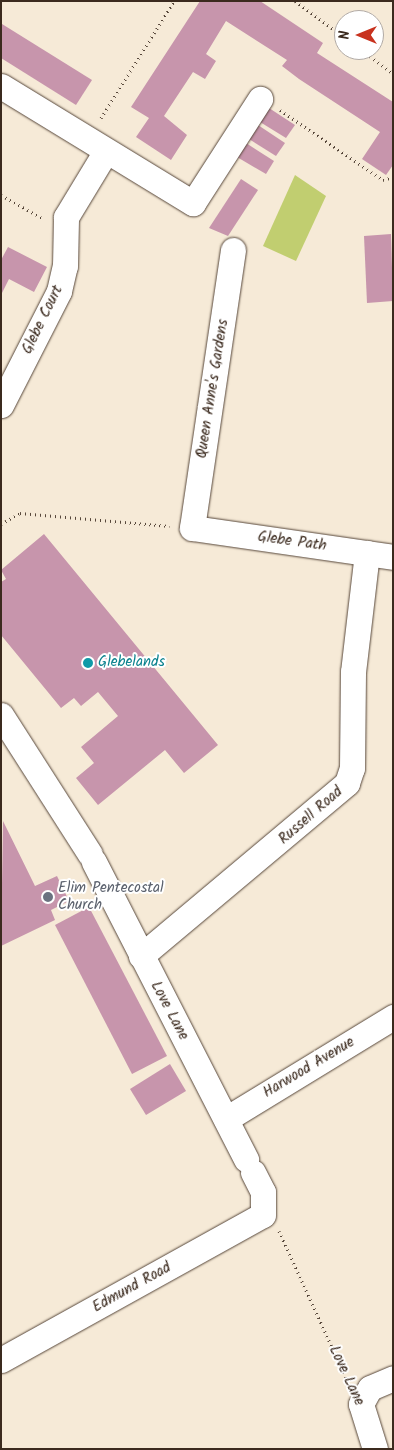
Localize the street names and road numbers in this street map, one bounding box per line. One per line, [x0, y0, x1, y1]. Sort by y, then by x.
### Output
street label: Glebe Court [19, 283, 67, 357]
street label: Queen Anne's Gardens [193, 318, 233, 460]
street label: Glebe Path [256, 528, 328, 556]
street label: Russell Road [275, 783, 347, 849]
street label: Love Lane [146, 978, 192, 1044]
street label: Harwood Avenue [260, 1034, 358, 1102]
street label: Edmund Road [90, 1259, 174, 1317]
street label: Love Lane [324, 1343, 368, 1409]

